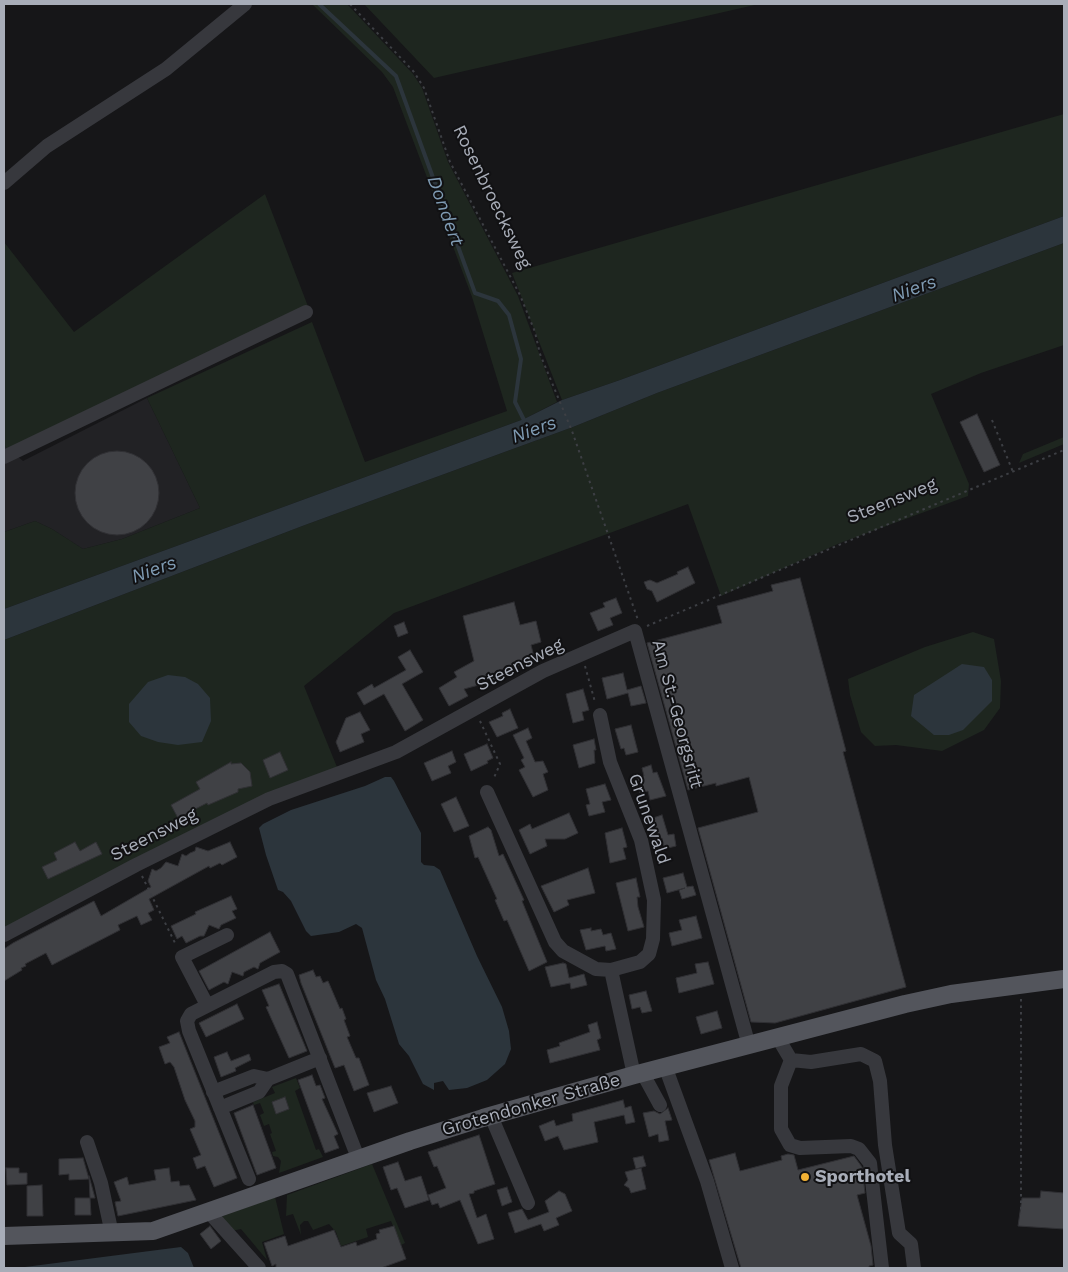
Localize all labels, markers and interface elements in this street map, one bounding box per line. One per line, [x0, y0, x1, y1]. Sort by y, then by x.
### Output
street label: Rosenbroecksweg [448, 122, 536, 272]
water label: Dondert [422, 173, 468, 249]
water label: Niers [888, 270, 940, 308]
water label: Niers [508, 411, 560, 449]
street label: Steensweg [844, 473, 940, 529]
water label: Niers [128, 551, 180, 589]
street label: Steensweg [473, 634, 567, 696]
street label: Am St.-Georgsritt [647, 637, 707, 791]
street label: Grunewald [623, 771, 675, 867]
street label: Steensweg [107, 804, 201, 866]
street label: Grotendonker Straße [439, 1069, 623, 1141]
place label: Sporthotel [815, 1166, 910, 1188]
marker: Sporthotel [799, 1171, 811, 1183]

